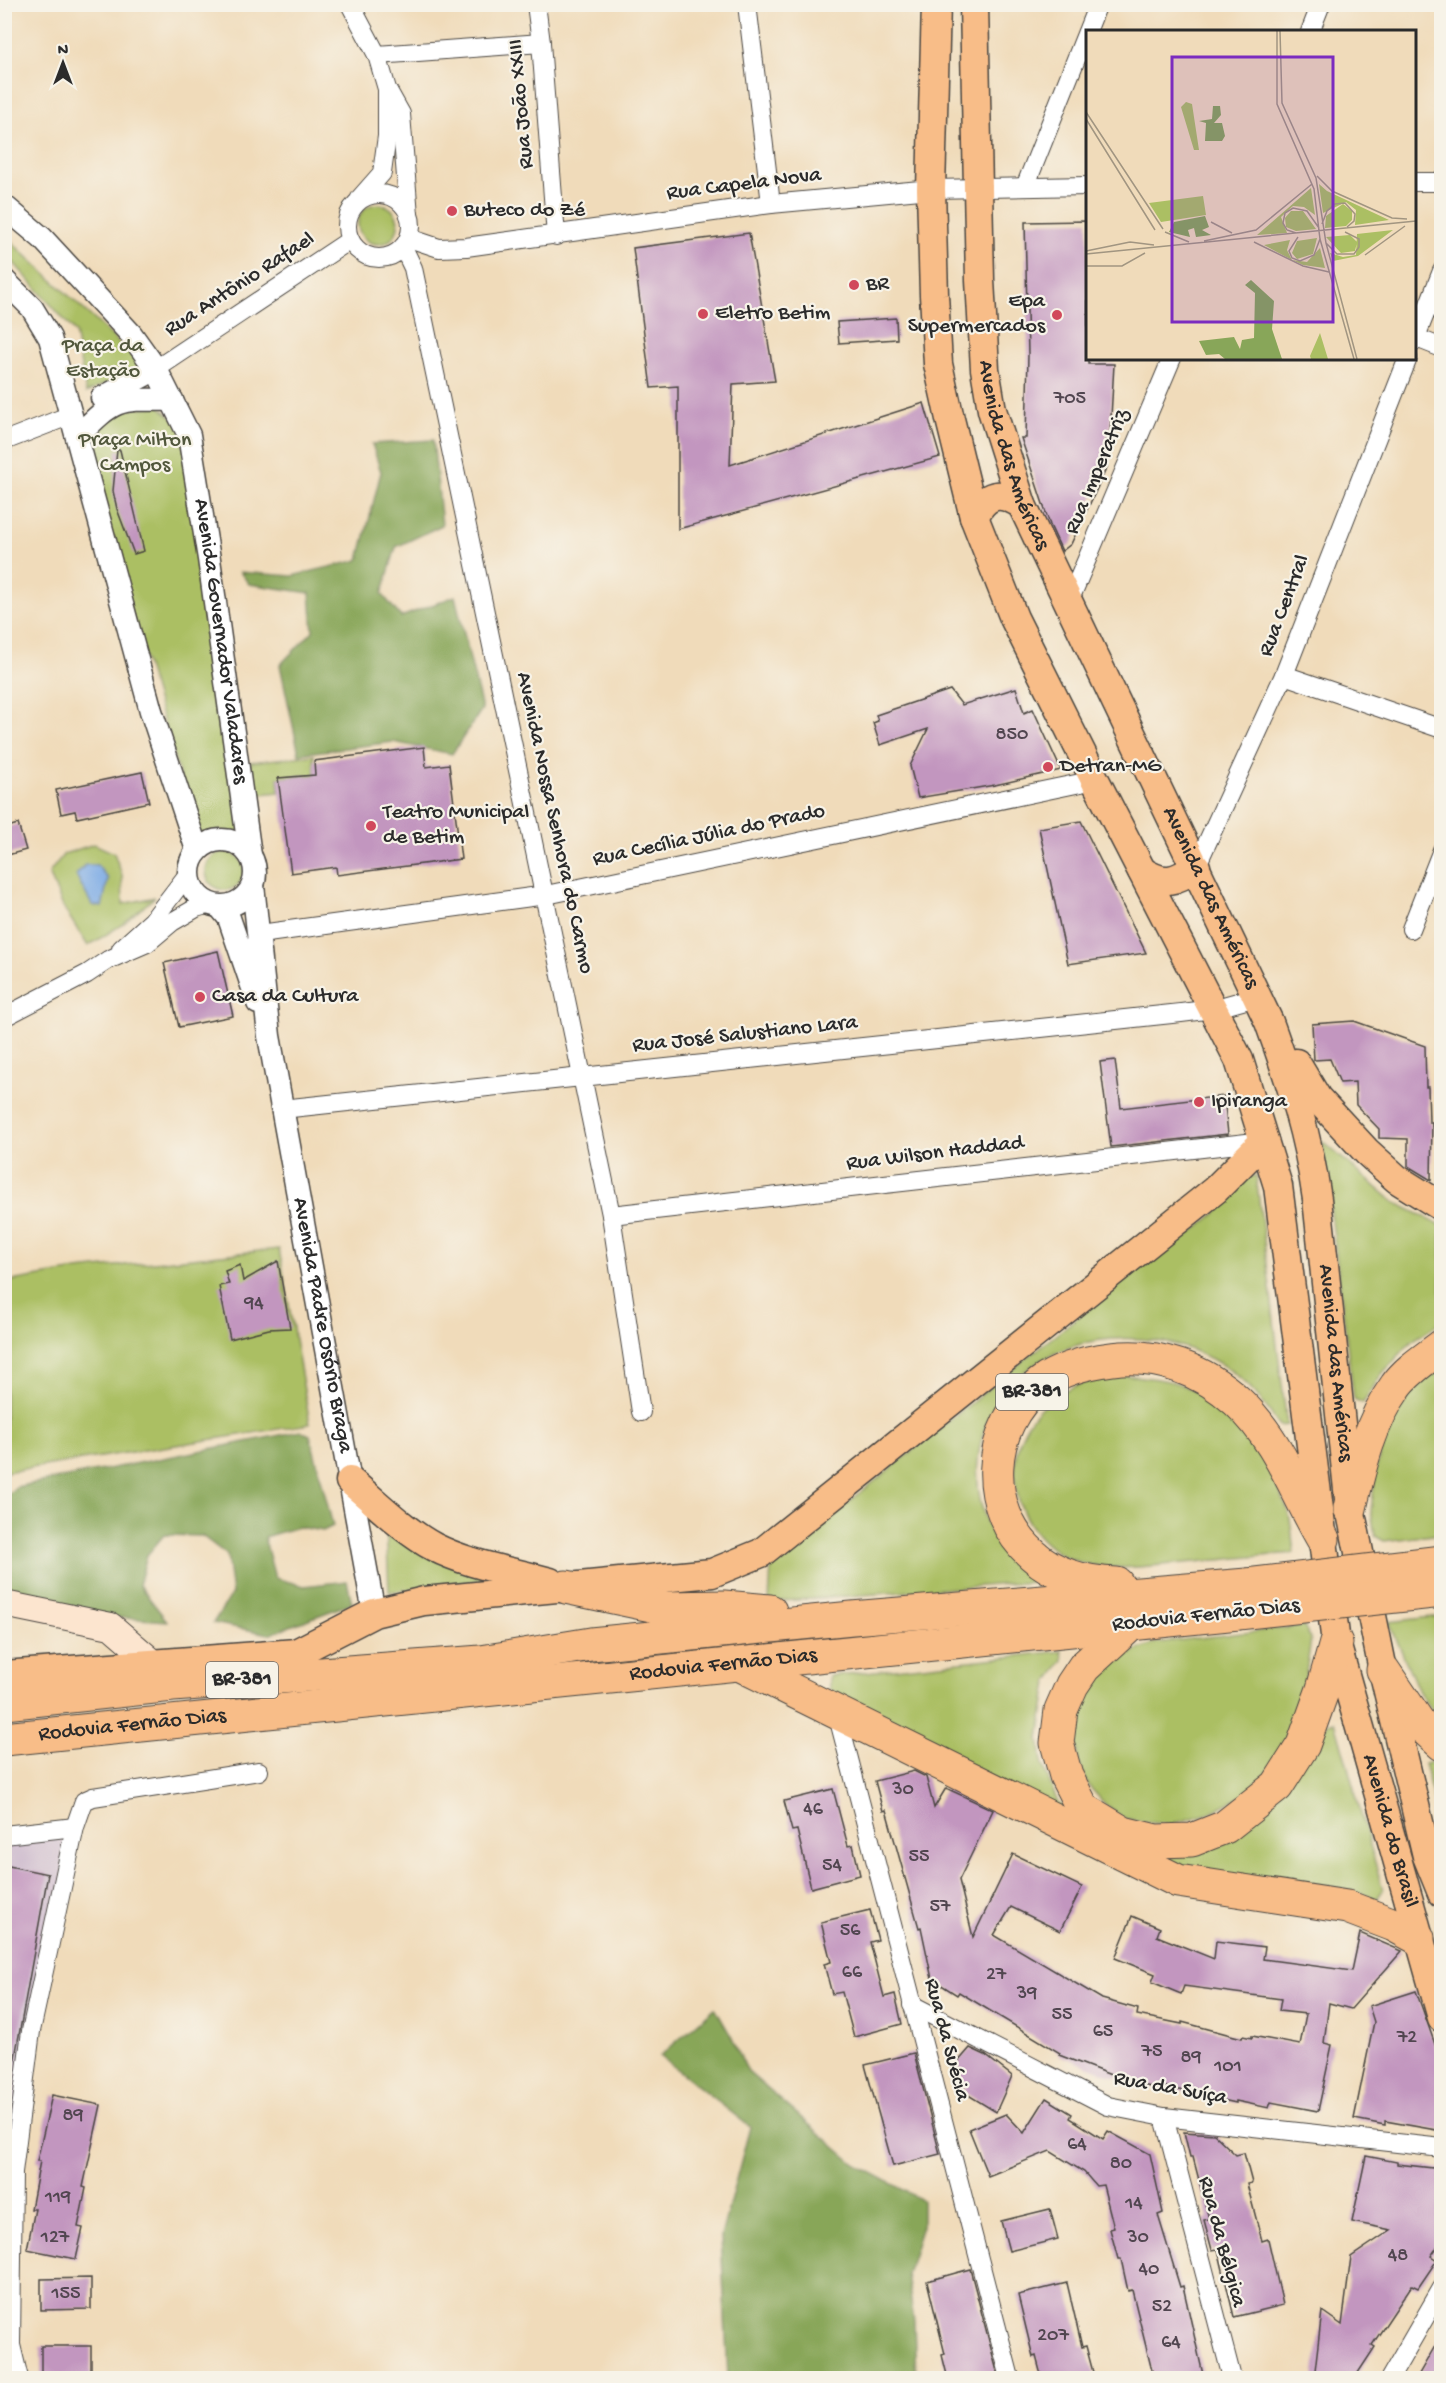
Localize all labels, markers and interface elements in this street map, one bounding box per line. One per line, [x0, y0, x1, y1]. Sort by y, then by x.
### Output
inset map [1086, 30, 1416, 360]
north arrow [33, 33, 93, 93]
street label: Rua João XXIII [503, 38, 541, 170]
text: N [58, 42, 69, 61]
street label: Rua Capela Nova [665, 163, 824, 207]
place label: Buteco do Zé [463, 198, 586, 224]
marker: Buteco do Zé [445, 204, 459, 218]
street label: Rua Antônio Rafael [160, 227, 320, 343]
place label: BR [865, 272, 890, 298]
marker: BR [847, 278, 861, 292]
place label: Epa Supermercados [908, 289, 1046, 340]
place label: Eletro Betim [715, 301, 831, 327]
marker: Eletro Betim [696, 307, 710, 321]
marker: Epa Supermercados [1050, 308, 1064, 322]
park label: Praça da Estação [61, 334, 145, 385]
street label: Avenida das Américas [972, 360, 1055, 555]
house number: 705 [1053, 388, 1086, 411]
street label: Rua Imperatriz [1060, 404, 1137, 539]
park label: Praça Milton Campos [78, 428, 192, 479]
street label: Avenida Governador Valadares [186, 497, 253, 786]
street label: Rua Central [1254, 551, 1316, 661]
street label: Avenida Nossa Senhora do Carmo [509, 670, 599, 976]
house number: 850 [996, 724, 1028, 747]
place label: Detran-MG [1058, 754, 1162, 780]
marker: Detran-MG [1041, 760, 1055, 774]
street label: Rua Cecília Júlia do Prado [590, 799, 828, 873]
place label: Teatro Municipal de Betim [381, 800, 530, 851]
street label: Avenida das Américas [1155, 803, 1265, 994]
marker: Teatro Municipal de Betim [364, 819, 378, 833]
place label: Casa da Cultura [212, 984, 359, 1010]
marker: Casa da Cultura [193, 990, 207, 1004]
street label: Rua José Salustiano Lara [631, 1010, 860, 1060]
place label: Ipiranga [1211, 1089, 1288, 1115]
marker: Ipiranga [1192, 1095, 1206, 1109]
street label: Rua Wilson Haddad [845, 1130, 1027, 1178]
street label: Avenida Padre Osório Braga [286, 1196, 358, 1456]
street label: Avenida das Américas [1311, 1263, 1358, 1464]
house number: 94 [243, 1293, 264, 1316]
road number: BR-381 [996, 1374, 1068, 1410]
street label: Rodovia Fernão Dias [1111, 1593, 1302, 1639]
street label: Rodovia Fernão Dias [628, 1643, 819, 1688]
road number: BR-381 [206, 1662, 278, 1698]
street label: Rodovia Fernão Dias [37, 1703, 228, 1748]
street label: Avenida do Brasil [1355, 1751, 1423, 1911]
house number: 30 [891, 1779, 914, 1802]
house number: 46 [803, 1799, 824, 1822]
house number: 55 [908, 1846, 930, 1869]
house number: 54 [822, 1855, 843, 1878]
house number: 57 [930, 1896, 951, 1919]
house number: 56 [840, 1920, 861, 1943]
house number: 66 [842, 1962, 863, 1985]
house number: 27 [986, 1964, 1007, 1987]
street label: Rua da Suécia [917, 1976, 975, 2105]
house number: 39 [1016, 1983, 1037, 2006]
house number: 55 [1051, 2004, 1073, 2027]
house number: 65 [1093, 2021, 1113, 2044]
house number: 72 [1396, 2027, 1417, 2050]
house number: 75 [1141, 2041, 1162, 2064]
house number: 89 [1181, 2047, 1201, 2070]
house number: 101 [1213, 2056, 1242, 2079]
street label: Rua da Suíça [1111, 2066, 1229, 2112]
house number: 89 [63, 2105, 83, 2128]
house number: 64 [1067, 2134, 1087, 2157]
house number: 80 [1110, 2153, 1132, 2176]
street label: Rua da Bélgica [1191, 2174, 1251, 2311]
house number: 119 [44, 2187, 71, 2210]
house number: 14 [1124, 2193, 1143, 2216]
house number: 127 [40, 2227, 70, 2250]
house number: 30 [1126, 2227, 1149, 2250]
house number: 48 [1388, 2245, 1408, 2268]
house number: 40 [1139, 2259, 1159, 2282]
house number: 155 [50, 2283, 81, 2306]
house number: 52 [1152, 2296, 1172, 2319]
house number: 207 [1037, 2325, 1069, 2348]
house number: 64 [1161, 2332, 1181, 2355]

